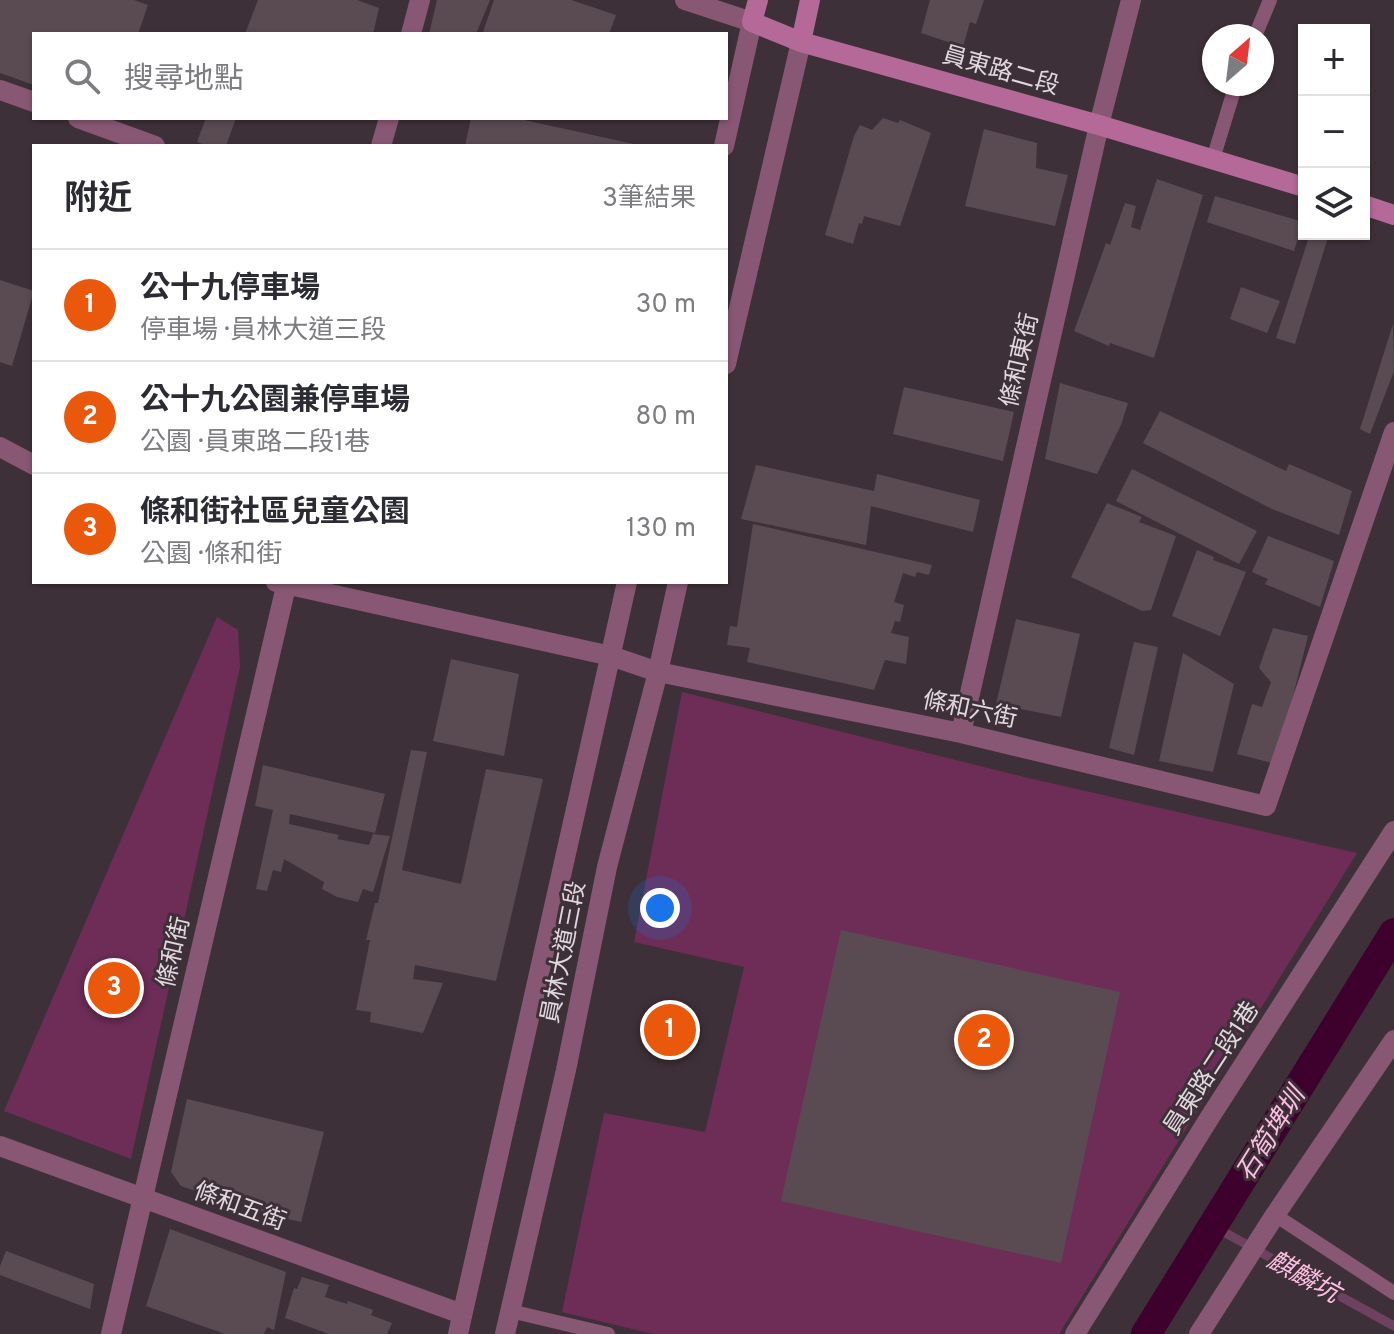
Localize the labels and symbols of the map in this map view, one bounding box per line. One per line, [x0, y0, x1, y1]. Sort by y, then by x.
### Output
north arrow [1202, 24, 1274, 96]
street label: 員東路二段 [939, 41, 1062, 103]
street label: 條和東街 [996, 310, 1046, 411]
street label: 條和六街 [920, 686, 1020, 736]
street label: 員林大道三段 [537, 879, 593, 1026]
your location [640, 888, 680, 928]
street label: 條和街 [152, 914, 198, 991]
pin: 3 [88, 958, 140, 1018]
street label: 員東路二段1巷 [1158, 997, 1267, 1141]
pin: 1 [644, 1000, 696, 1060]
pin: 2 [958, 1010, 1010, 1070]
water label: 石筍埤圳 [1231, 1079, 1316, 1188]
street label: 條和五街 [189, 1177, 290, 1238]
water label: 麒麟坑 [1261, 1245, 1348, 1313]

